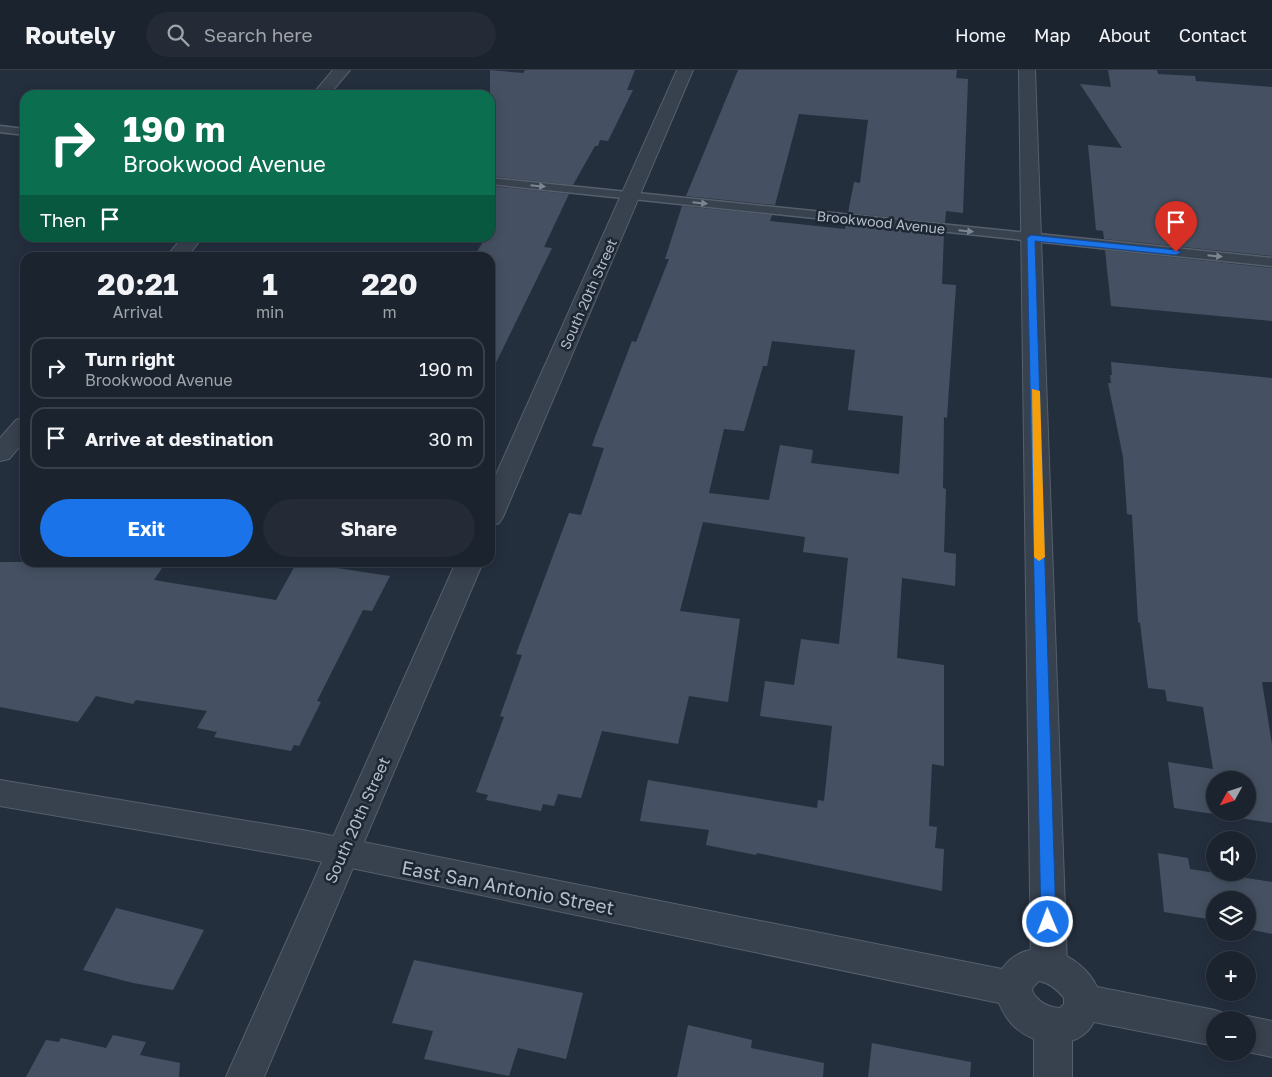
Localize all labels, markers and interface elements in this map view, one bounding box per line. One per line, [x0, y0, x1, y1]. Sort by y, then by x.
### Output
search box [146, 12, 496, 57]
text: Routely [25, 20, 116, 49]
icon: search [164, 21, 192, 49]
text: Search here [204, 23, 313, 46]
text: Home [955, 24, 1006, 46]
text: Map [1034, 24, 1071, 46]
text: About [1099, 24, 1151, 46]
text: Contact [1179, 24, 1247, 46]
text: 190 m [123, 108, 225, 150]
icon: right [40, 110, 105, 175]
text: Brookwood Avenue [123, 150, 326, 177]
one-way arrow [531, 182, 547, 190]
one-way arrow [692, 199, 708, 207]
pin [1155, 201, 1197, 252]
icon: arrive [96, 205, 124, 233]
street label: Brookwood Avenue [816, 207, 946, 237]
text: Then [40, 208, 86, 231]
icon: arrive [1162, 208, 1190, 236]
one-way arrow [958, 227, 974, 235]
street label: South 20th Street [556, 236, 620, 352]
one-way arrow [1207, 253, 1223, 261]
text: 20:21 [97, 266, 179, 302]
text: 1 [262, 266, 278, 302]
text: 220 [362, 266, 418, 302]
text: Arrival [113, 302, 163, 322]
text: min [256, 302, 284, 322]
text: m [383, 302, 397, 322]
text: Turn right [85, 347, 175, 370]
icon: right [42, 354, 70, 382]
text: 190 m [419, 357, 473, 380]
text: Brookwood Avenue [85, 370, 233, 390]
icon: arrive [42, 424, 70, 452]
text: Arrive at destination [85, 427, 273, 450]
text: 30 m [429, 427, 473, 450]
button: Exit [40, 499, 253, 557]
button: Share [263, 499, 475, 557]
street label: South 20th Street [320, 754, 394, 886]
north arrow [1206, 771, 1256, 821]
map controls [1206, 771, 1256, 1061]
button: sound [1206, 831, 1256, 881]
street label: East San Antonio Street [400, 855, 616, 919]
button: layers [1206, 891, 1256, 941]
position arrow [1021, 895, 1073, 947]
button: + [1206, 951, 1256, 1001]
button: − [1206, 1011, 1256, 1061]

